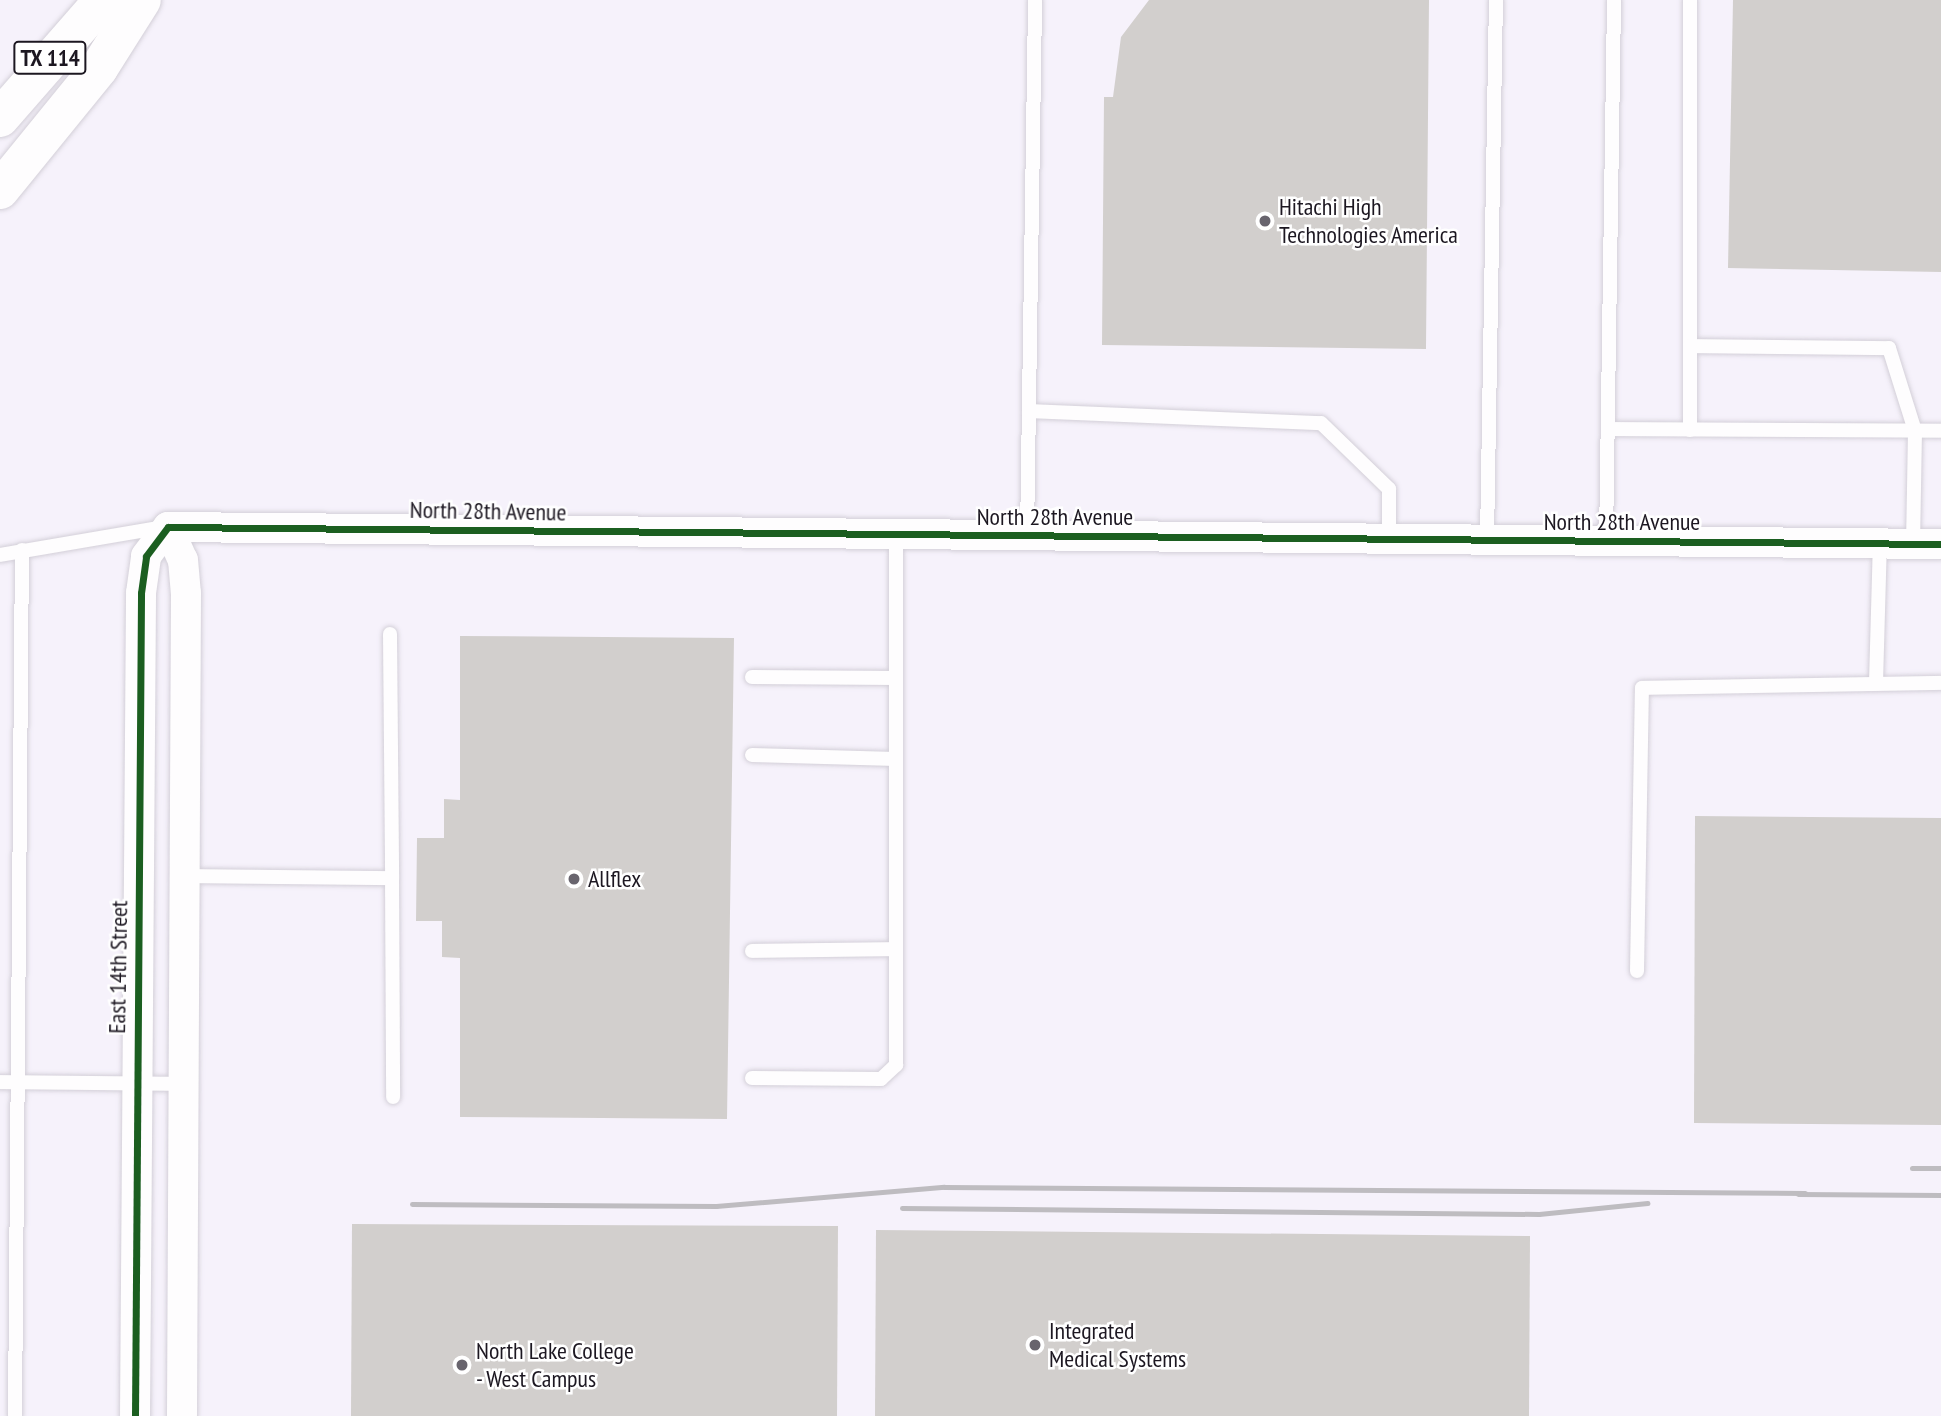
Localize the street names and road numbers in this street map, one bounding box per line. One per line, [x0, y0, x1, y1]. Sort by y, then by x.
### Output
road number: TX 114 [12, 39, 88, 78]
street label: North 28th Avenue [409, 495, 567, 527]
street label: North 28th Avenue [976, 503, 1134, 531]
street label: North 28th Avenue [1543, 508, 1701, 536]
street label: East 14th Street [102, 900, 134, 1034]

